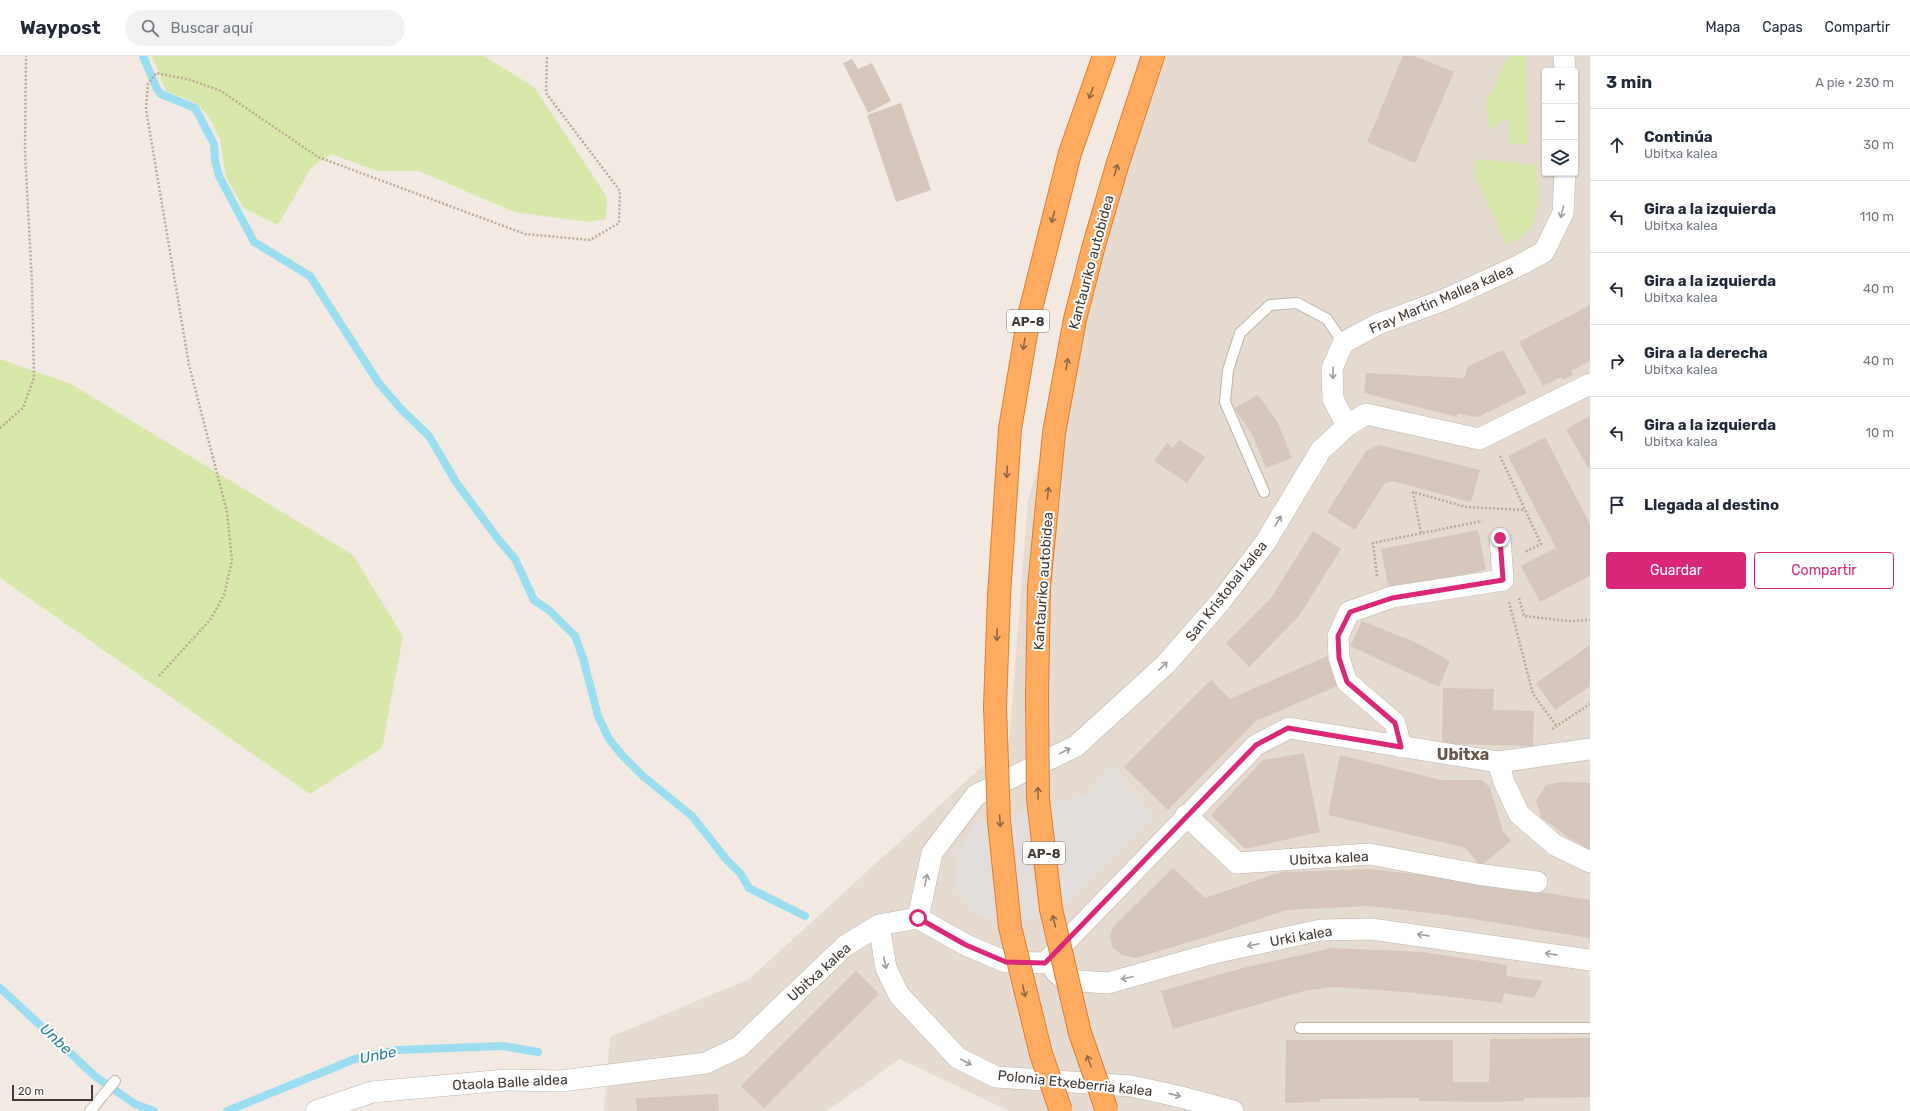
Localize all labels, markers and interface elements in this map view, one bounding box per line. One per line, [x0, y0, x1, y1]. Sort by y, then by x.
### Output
search box [125, 10, 405, 46]
text: Waypost [20, 16, 101, 39]
icon: search [139, 17, 161, 39]
text: Buscar aquí [171, 19, 253, 37]
text: Mapa [1705, 19, 1740, 36]
text: Capas [1762, 19, 1803, 36]
text: Compartir [1825, 19, 1890, 36]
map controls [1542, 68, 1578, 176]
button: + [1542, 68, 1578, 104]
text: 3 min [1606, 72, 1652, 92]
text: A pie · 230 m [1815, 75, 1894, 90]
one-way arrow [1087, 86, 1095, 98]
button: − [1542, 104, 1578, 140]
text: Continúa [1644, 128, 1713, 146]
icon: ahead [1606, 134, 1628, 156]
text: 30 m [1863, 137, 1894, 152]
button: layers [1542, 140, 1578, 176]
text: Ubitxa kalea [1644, 146, 1718, 161]
one-way arrow [1113, 164, 1120, 177]
street label: Kantauriko autobidea [1065, 193, 1118, 331]
text: Gira a la izquierda [1644, 200, 1776, 218]
one-way arrow [1557, 205, 1565, 218]
icon: left [1606, 206, 1628, 228]
text: 110 m [1860, 209, 1894, 224]
one-way arrow [1049, 210, 1056, 223]
text: Ubitxa kalea [1644, 218, 1718, 233]
street label: Fray Martin Mallea kalea [1367, 261, 1516, 338]
text: Gira a la izquierda [1644, 272, 1776, 290]
icon: left [1606, 278, 1628, 300]
text: 40 m [1863, 281, 1894, 296]
text: Ubitxa kalea [1644, 290, 1718, 305]
road number: AP-8 [1007, 310, 1049, 332]
one-way arrow [1020, 337, 1028, 350]
text: Gira a la derecha [1644, 344, 1768, 362]
icon: right [1606, 350, 1628, 372]
text: 40 m [1863, 353, 1894, 368]
one-way arrow [1063, 358, 1071, 371]
text: Ubitxa kalea [1644, 362, 1718, 377]
one-way arrow [1329, 366, 1336, 379]
text: Gira a la izquierda [1644, 416, 1776, 434]
icon: left [1606, 422, 1628, 444]
text: 10 m [1865, 425, 1894, 440]
text: Ubitxa kalea [1644, 434, 1718, 449]
one-way arrow [1004, 465, 1011, 478]
one-way arrow [1045, 487, 1052, 500]
icon: arrive [1606, 494, 1628, 516]
text: Llegada al destino [1644, 496, 1779, 514]
street label: Kantauriko autobidea [1030, 511, 1057, 651]
one-way arrow [1274, 516, 1282, 527]
route end [1491, 529, 1509, 547]
street label: San Kristobal kalea [1182, 538, 1271, 645]
button: Guardar [1606, 552, 1746, 589]
button: Compartir [1754, 552, 1894, 589]
one-way arrow [994, 628, 1001, 641]
one-way arrow [1158, 662, 1168, 671]
district label: Ubitxa [1437, 745, 1489, 764]
one-way arrow [1059, 747, 1071, 754]
one-way arrow [1034, 787, 1042, 800]
one-way arrow [996, 814, 1003, 827]
road number: AP-8 [1023, 842, 1065, 864]
street label: Ubitxa kalea [1289, 848, 1369, 869]
one-way arrow [923, 874, 931, 887]
route start [909, 909, 927, 927]
one-way arrow [1050, 915, 1057, 928]
street label: Urki kalea [1269, 923, 1334, 950]
one-way arrow [1417, 931, 1430, 939]
street label: Ubitxa kalea [784, 939, 855, 1005]
one-way arrow [1247, 941, 1260, 949]
one-way arrow [1545, 950, 1558, 958]
one-way arrow [882, 956, 890, 969]
one-way arrow [1121, 975, 1134, 983]
one-way arrow [1021, 984, 1029, 997]
water label: Unbe [36, 1020, 76, 1059]
water label: Unbe [358, 1043, 398, 1067]
one-way arrow [1085, 1055, 1093, 1067]
one-way arrow [960, 1059, 972, 1066]
street label: Polonia Etxeberria kalea [997, 1067, 1153, 1100]
street label: Otaola Balle aldea [452, 1071, 568, 1094]
scale bar [12, 1083, 93, 1102]
text: 20 m [18, 1085, 44, 1098]
one-way arrow [1168, 1092, 1181, 1100]

